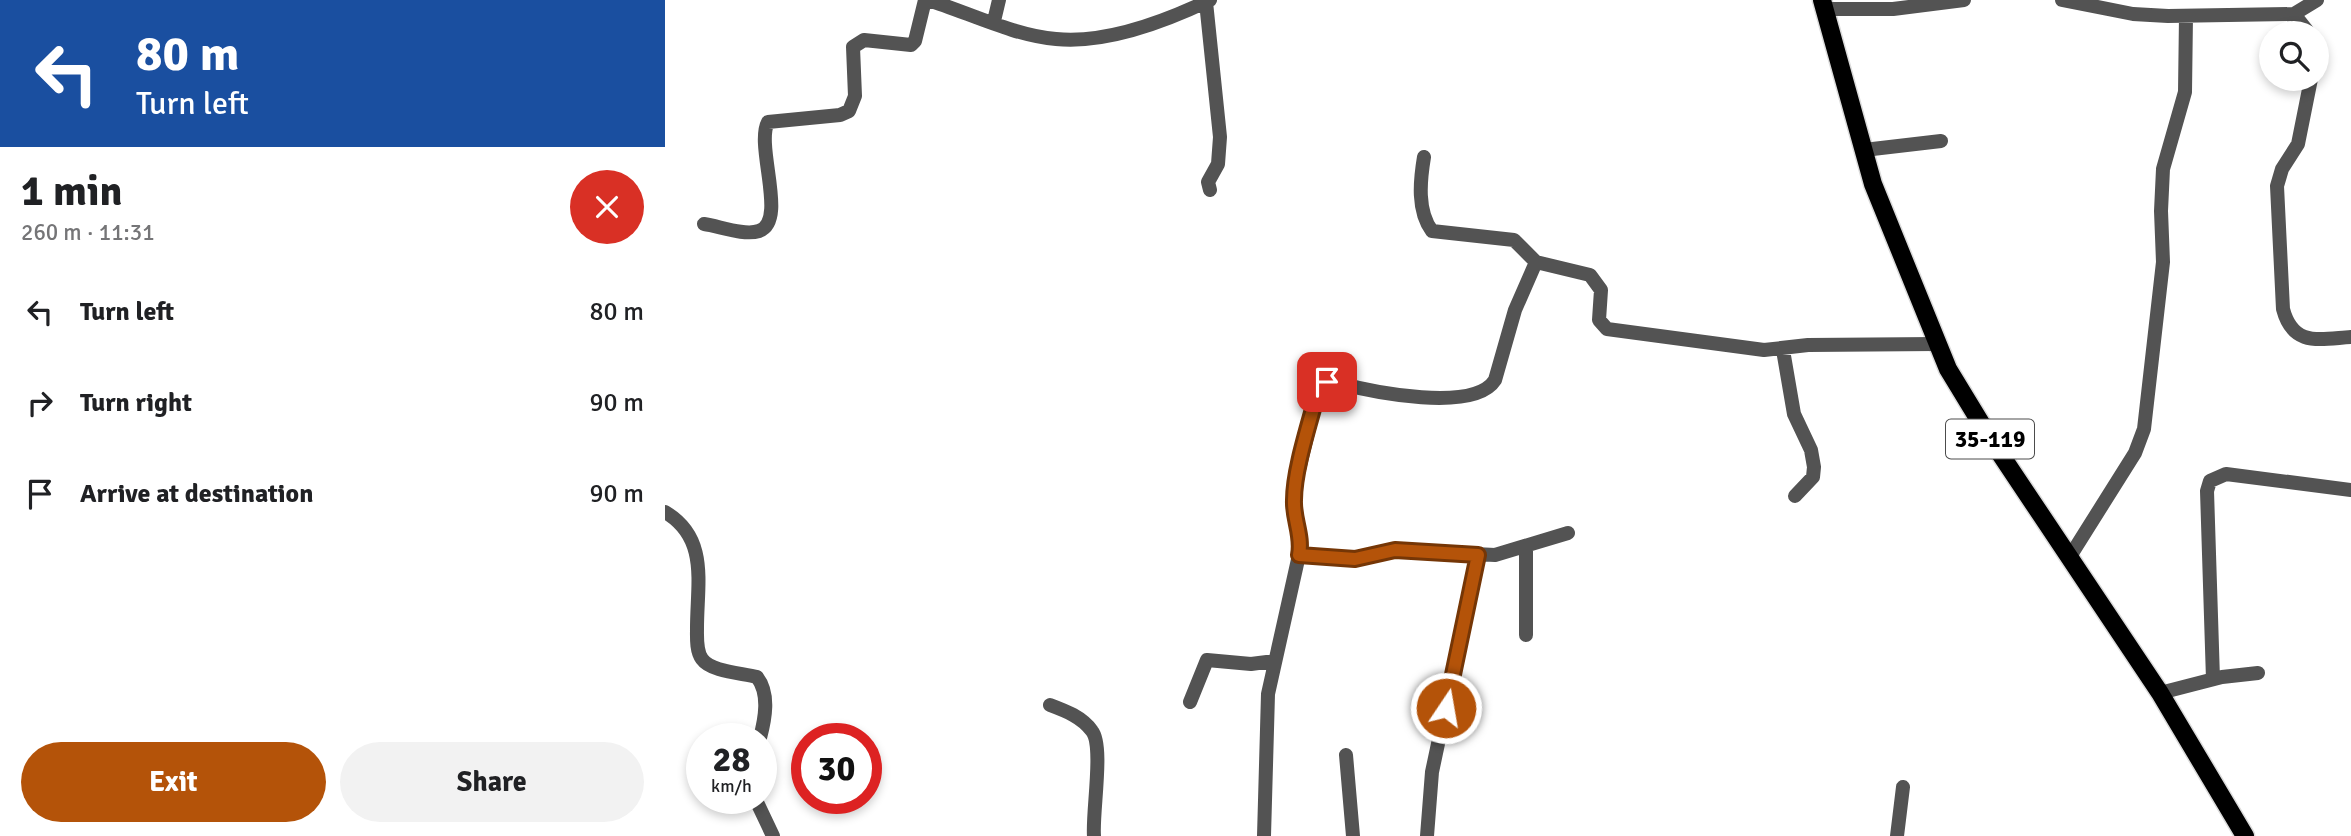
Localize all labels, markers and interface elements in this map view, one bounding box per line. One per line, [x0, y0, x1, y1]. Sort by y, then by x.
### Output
map controls [2259, 21, 2329, 91]
button: search [2259, 21, 2329, 91]
text: 80 m [136, 24, 239, 84]
icon: left [21, 28, 112, 119]
text: Turn left [136, 84, 249, 123]
text: 1 min [21, 166, 122, 217]
button: close [570, 170, 644, 244]
text: 260 m · 11:31 [21, 218, 155, 247]
icon: left [21, 293, 59, 331]
text: Turn left [80, 296, 174, 328]
text: 80 m [589, 296, 644, 328]
pin [1297, 352, 1357, 412]
icon: arrive [1308, 363, 1346, 401]
icon: right [21, 384, 59, 422]
text: Turn right [80, 387, 192, 419]
text: 90 m [589, 387, 644, 419]
road number: 35-119 [1946, 420, 2034, 458]
icon: arrive [21, 475, 59, 513]
text: Arrive at destination [80, 478, 313, 510]
text: 90 m [589, 478, 644, 510]
position arrow [1409, 671, 1483, 745]
speed limit sign: 30 [791, 723, 882, 814]
text: 28 [713, 738, 750, 781]
button: Exit [21, 742, 326, 822]
button: Share [340, 742, 644, 822]
text: km/h [711, 775, 752, 797]

